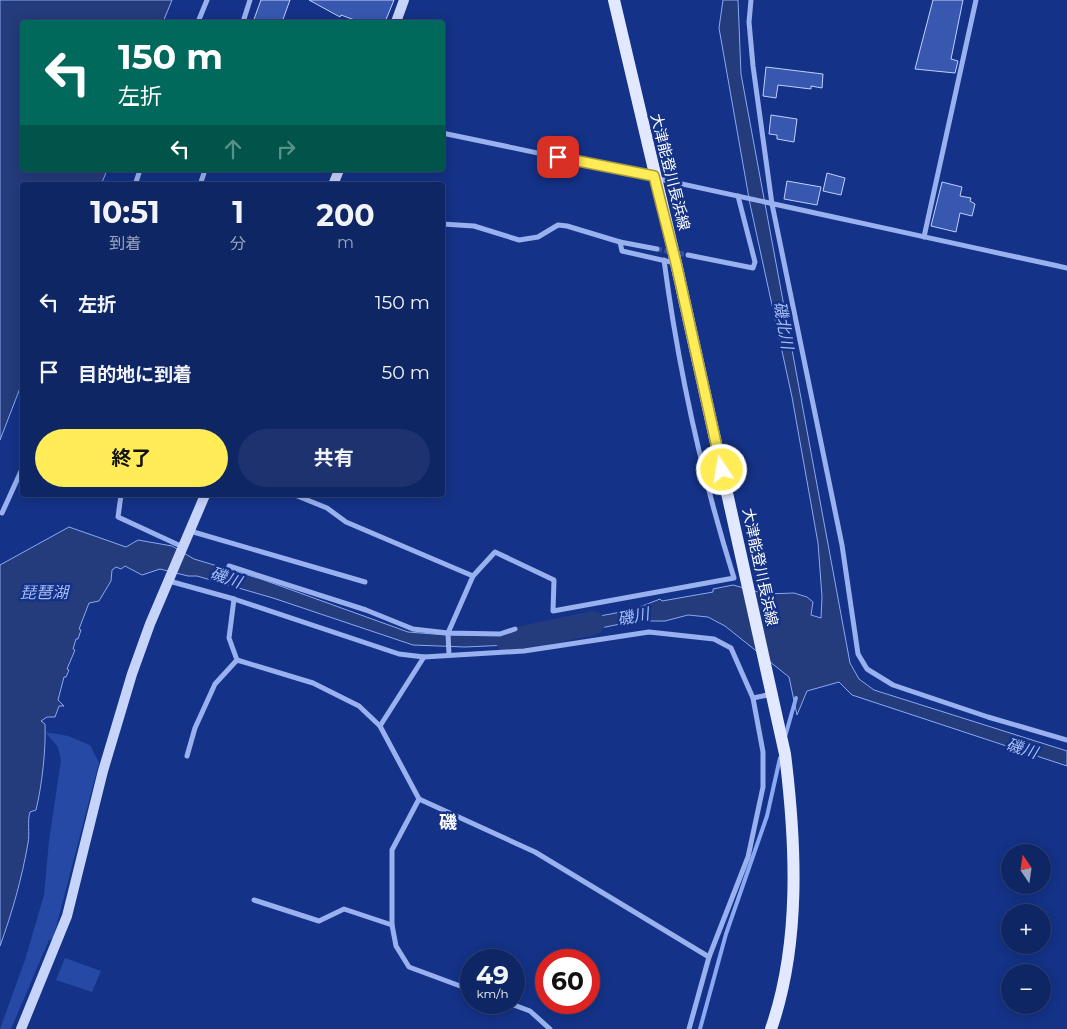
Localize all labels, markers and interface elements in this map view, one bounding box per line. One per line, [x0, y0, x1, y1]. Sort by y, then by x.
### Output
text: 150 m [118, 35, 223, 78]
icon: left [35, 40, 100, 105]
text: 左折 [118, 83, 162, 110]
street label: 大津能登川長浜線 [647, 111, 694, 232]
icon: left [166, 135, 194, 163]
icon: ahead [219, 135, 247, 163]
icon: right [272, 135, 300, 163]
pin [537, 136, 579, 178]
icon: arrive [544, 143, 572, 171]
text: 10:51 [90, 194, 160, 231]
text: 1 [232, 194, 244, 231]
text: 200 [316, 197, 375, 234]
text: m [337, 233, 354, 252]
text: 到着 [109, 234, 141, 253]
text: 分 [230, 234, 246, 253]
icon: left [35, 288, 63, 316]
text: 150 m [375, 291, 430, 314]
text: 左折 [78, 293, 116, 316]
water label: 磯北川 [770, 300, 797, 352]
icon: arrive [35, 358, 63, 386]
text: 50 m [382, 361, 430, 384]
text: 目的地に到着 [78, 363, 192, 386]
button: 終了 [35, 429, 228, 487]
button: 共有 [238, 429, 430, 487]
position arrow [695, 443, 747, 495]
street label: 大津能登川長浜線 [739, 506, 782, 628]
water label: 磯川 [208, 563, 246, 592]
water label: 琵琶湖 [20, 583, 71, 602]
water label: 磯川 [616, 604, 653, 629]
water label: 磯川 [1004, 735, 1042, 763]
district label: 磯 [439, 812, 457, 834]
north arrow [1001, 844, 1051, 894]
map controls [1001, 844, 1051, 1014]
button: + [1001, 904, 1051, 954]
speed limit sign: 60 [535, 949, 600, 1014]
text: 49 [476, 960, 509, 990]
button: − [1001, 964, 1051, 1014]
text: km/h [476, 986, 509, 1001]

